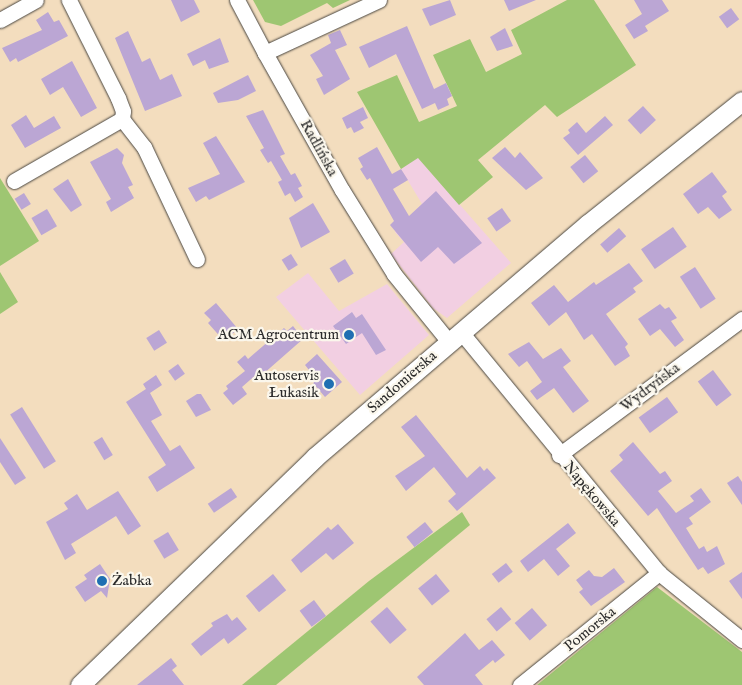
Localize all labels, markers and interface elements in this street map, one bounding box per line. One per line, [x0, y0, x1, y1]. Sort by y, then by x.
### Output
street label: Radlińska [296, 117, 342, 179]
place label: ACM Agrocentrum [218, 326, 339, 344]
marker: ACM Agrocentrum [343, 329, 355, 341]
street label: Sandomierska [364, 347, 440, 417]
street label: Wydryńska [617, 359, 683, 415]
place label: Autoservis Łukasik [254, 366, 319, 401]
marker: Autoservis Łukasik [323, 378, 335, 390]
street label: Napękowska [560, 458, 624, 530]
place label: Żabka [112, 572, 151, 590]
marker: Żabka [96, 575, 108, 587]
street label: Pomorska [561, 603, 619, 655]

